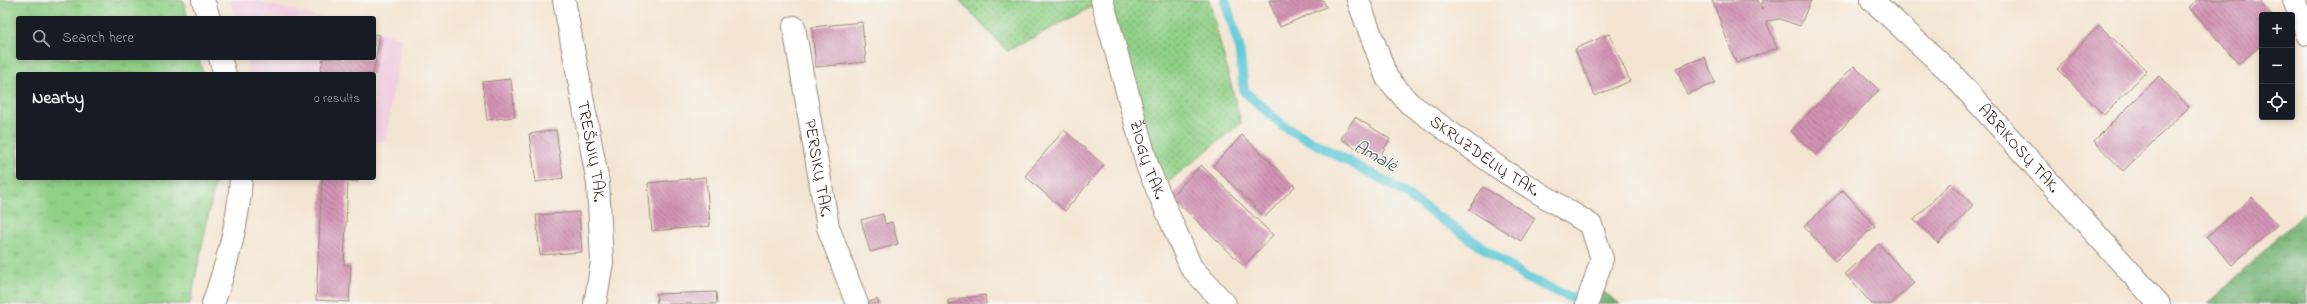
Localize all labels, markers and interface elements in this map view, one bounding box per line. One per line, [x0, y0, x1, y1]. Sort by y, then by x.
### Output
map controls [2259, 12, 2295, 120]
button: + [2259, 12, 2295, 48]
search box [16, 16, 376, 60]
icon: search [30, 27, 52, 49]
text: Search here [62, 27, 134, 49]
button: − [2259, 48, 2295, 84]
button: locate [2259, 84, 2295, 120]
text: Nearby [32, 86, 84, 111]
text: 0 results [314, 89, 360, 108]
street label: ABRIKOSŲ TAK. [1972, 98, 2066, 199]
street label: TREŠNIŲ TAK. [570, 99, 611, 203]
street label: SKRUZDĖLIŲ TAK. [1424, 109, 1545, 203]
street label: PERSIKŲ TAK. [797, 117, 839, 219]
street label: ŽIOGŲ TAK. [1123, 117, 1173, 204]
water label: Amalė [1349, 135, 1402, 180]

